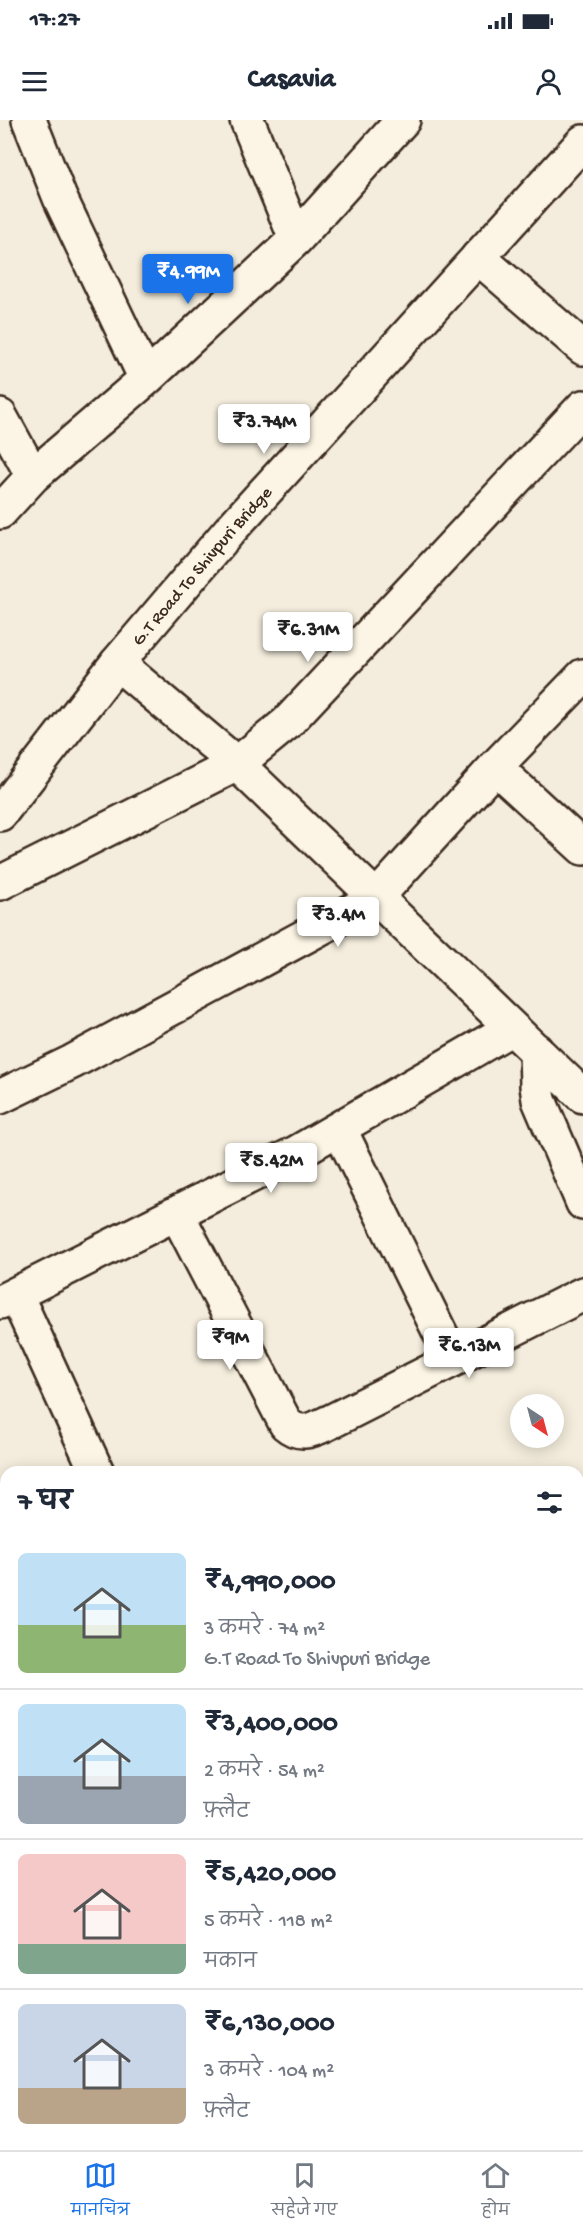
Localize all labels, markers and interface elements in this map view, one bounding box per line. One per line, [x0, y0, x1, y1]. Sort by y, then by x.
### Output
text: 17:27 [30, 8, 79, 34]
icon: menu [18, 65, 51, 98]
text: Casavia [248, 65, 335, 97]
icon: person [532, 65, 565, 98]
pin: ₹4.99M [139, 254, 237, 305]
text: ₹4.99M [156, 262, 220, 285]
pin: ₹3.74M [215, 404, 313, 455]
text: ₹3.74M [232, 412, 296, 435]
street label: G.T Road To Shivpuri Bridge [128, 482, 278, 651]
pin: ₹6.31M [259, 612, 357, 663]
text: ₹6.31M [277, 620, 339, 643]
pin: ₹3.4M [296, 897, 380, 948]
text: ₹3.4M [311, 905, 365, 928]
pin: ₹5.42M [222, 1143, 320, 1194]
text: ₹5.42M [239, 1151, 303, 1174]
pin: ₹9M [201, 1320, 259, 1371]
text: ₹9M [211, 1328, 249, 1351]
pin: ₹6.13M [420, 1328, 518, 1379]
text: ₹6.13M [438, 1336, 500, 1359]
north arrow [510, 1394, 564, 1448]
map controls [510, 1394, 564, 1448]
icon: filters [533, 1486, 566, 1519]
text: 7 घर [18, 1489, 72, 1520]
text: ₹4,990,000 [204, 1568, 336, 1599]
icon: home [66, 1577, 138, 1649]
text: 3 कमरे · 74 m² [204, 1619, 325, 1642]
text: G.T Road To Shivpuri Bridge [204, 1649, 430, 1672]
text: ₹3,400,000 [204, 1710, 338, 1741]
icon: home [66, 1728, 138, 1800]
text: 2 कमरे · 54 m² [204, 1761, 325, 1784]
text: फ़्लैट [204, 1802, 250, 1825]
text: ₹5,420,000 [204, 1860, 336, 1891]
icon: home [66, 1878, 138, 1950]
text: 5 कमरे · 118 m² [204, 1911, 333, 1934]
text: मकान [204, 1952, 257, 1975]
text: ₹6,130,000 [204, 2010, 334, 2041]
icon: home [66, 2028, 138, 2100]
text: 3 कमरे · 104 m² [204, 2061, 334, 2084]
text: फ़्लैट [204, 2102, 250, 2125]
tab: मानचित्र [71, 2159, 130, 2227]
tab: सहेजे गए [271, 2159, 337, 2227]
tab: होम [479, 2159, 512, 2227]

